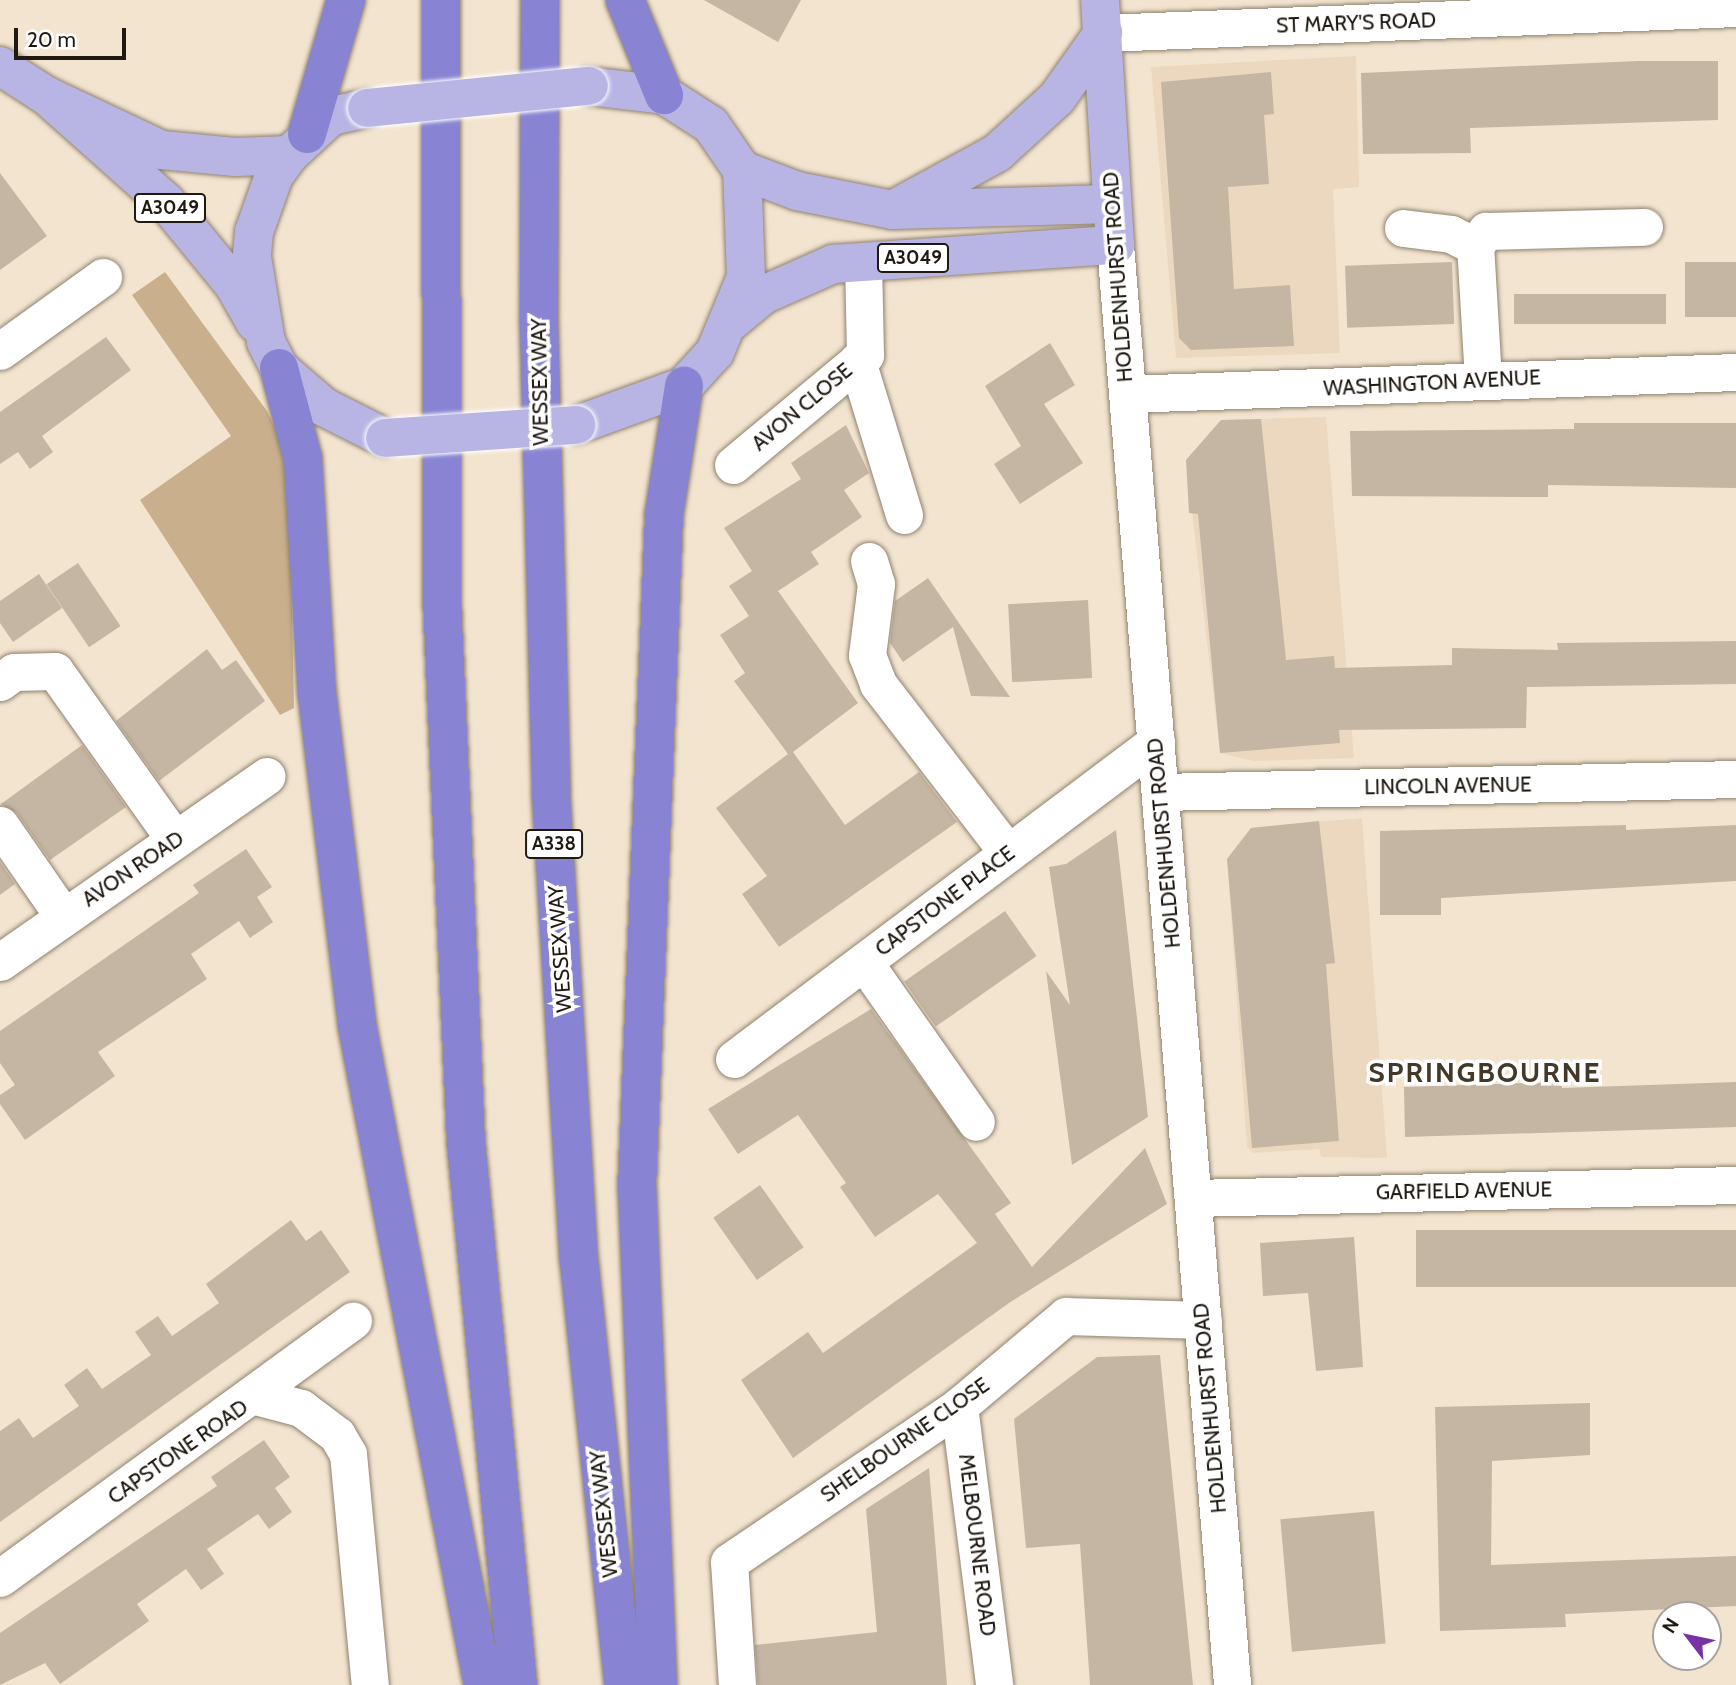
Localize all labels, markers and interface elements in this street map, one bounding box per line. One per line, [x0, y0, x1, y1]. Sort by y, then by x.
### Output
street label: ST MARY'S ROAD [1276, 8, 1436, 38]
scale bar [18, 14, 130, 58]
text: 20 m [27, 27, 76, 52]
street label: HOLDENHURST ROAD [1098, 171, 1138, 383]
road number: A3049 [133, 192, 207, 224]
road number: A3049 [876, 242, 950, 274]
street label: WESSEX WAY [526, 318, 554, 446]
street label: AVON CLOSE [747, 358, 857, 456]
street label: WASHINGTON AVENUE [1323, 365, 1541, 401]
street label: HOLDENHURST ROAD [1142, 737, 1186, 949]
street label: LINCOLN AVENUE [1364, 772, 1532, 800]
street label: AVON ROAD [77, 826, 189, 912]
road number: A338 [524, 828, 584, 860]
street label: CAPSTONE PLACE [870, 840, 1020, 962]
street label: WESSEX WAY [543, 885, 577, 1013]
district label: SPRINGBOURNE [1370, 1055, 1600, 1089]
street label: GARFIELD AVENUE [1376, 1177, 1552, 1205]
street label: HOLDENHURST ROAD [1188, 1302, 1232, 1514]
street label: SHELBOURNE CLOSE [816, 1372, 994, 1508]
street label: CAPSTONE ROAD [103, 1394, 253, 1510]
street label: WESSEX WAY [585, 1449, 623, 1579]
street label: MELBOURNE ROAD [953, 1452, 1001, 1638]
north arrow [1652, 1601, 1722, 1671]
text: N [1657, 1614, 1684, 1637]

